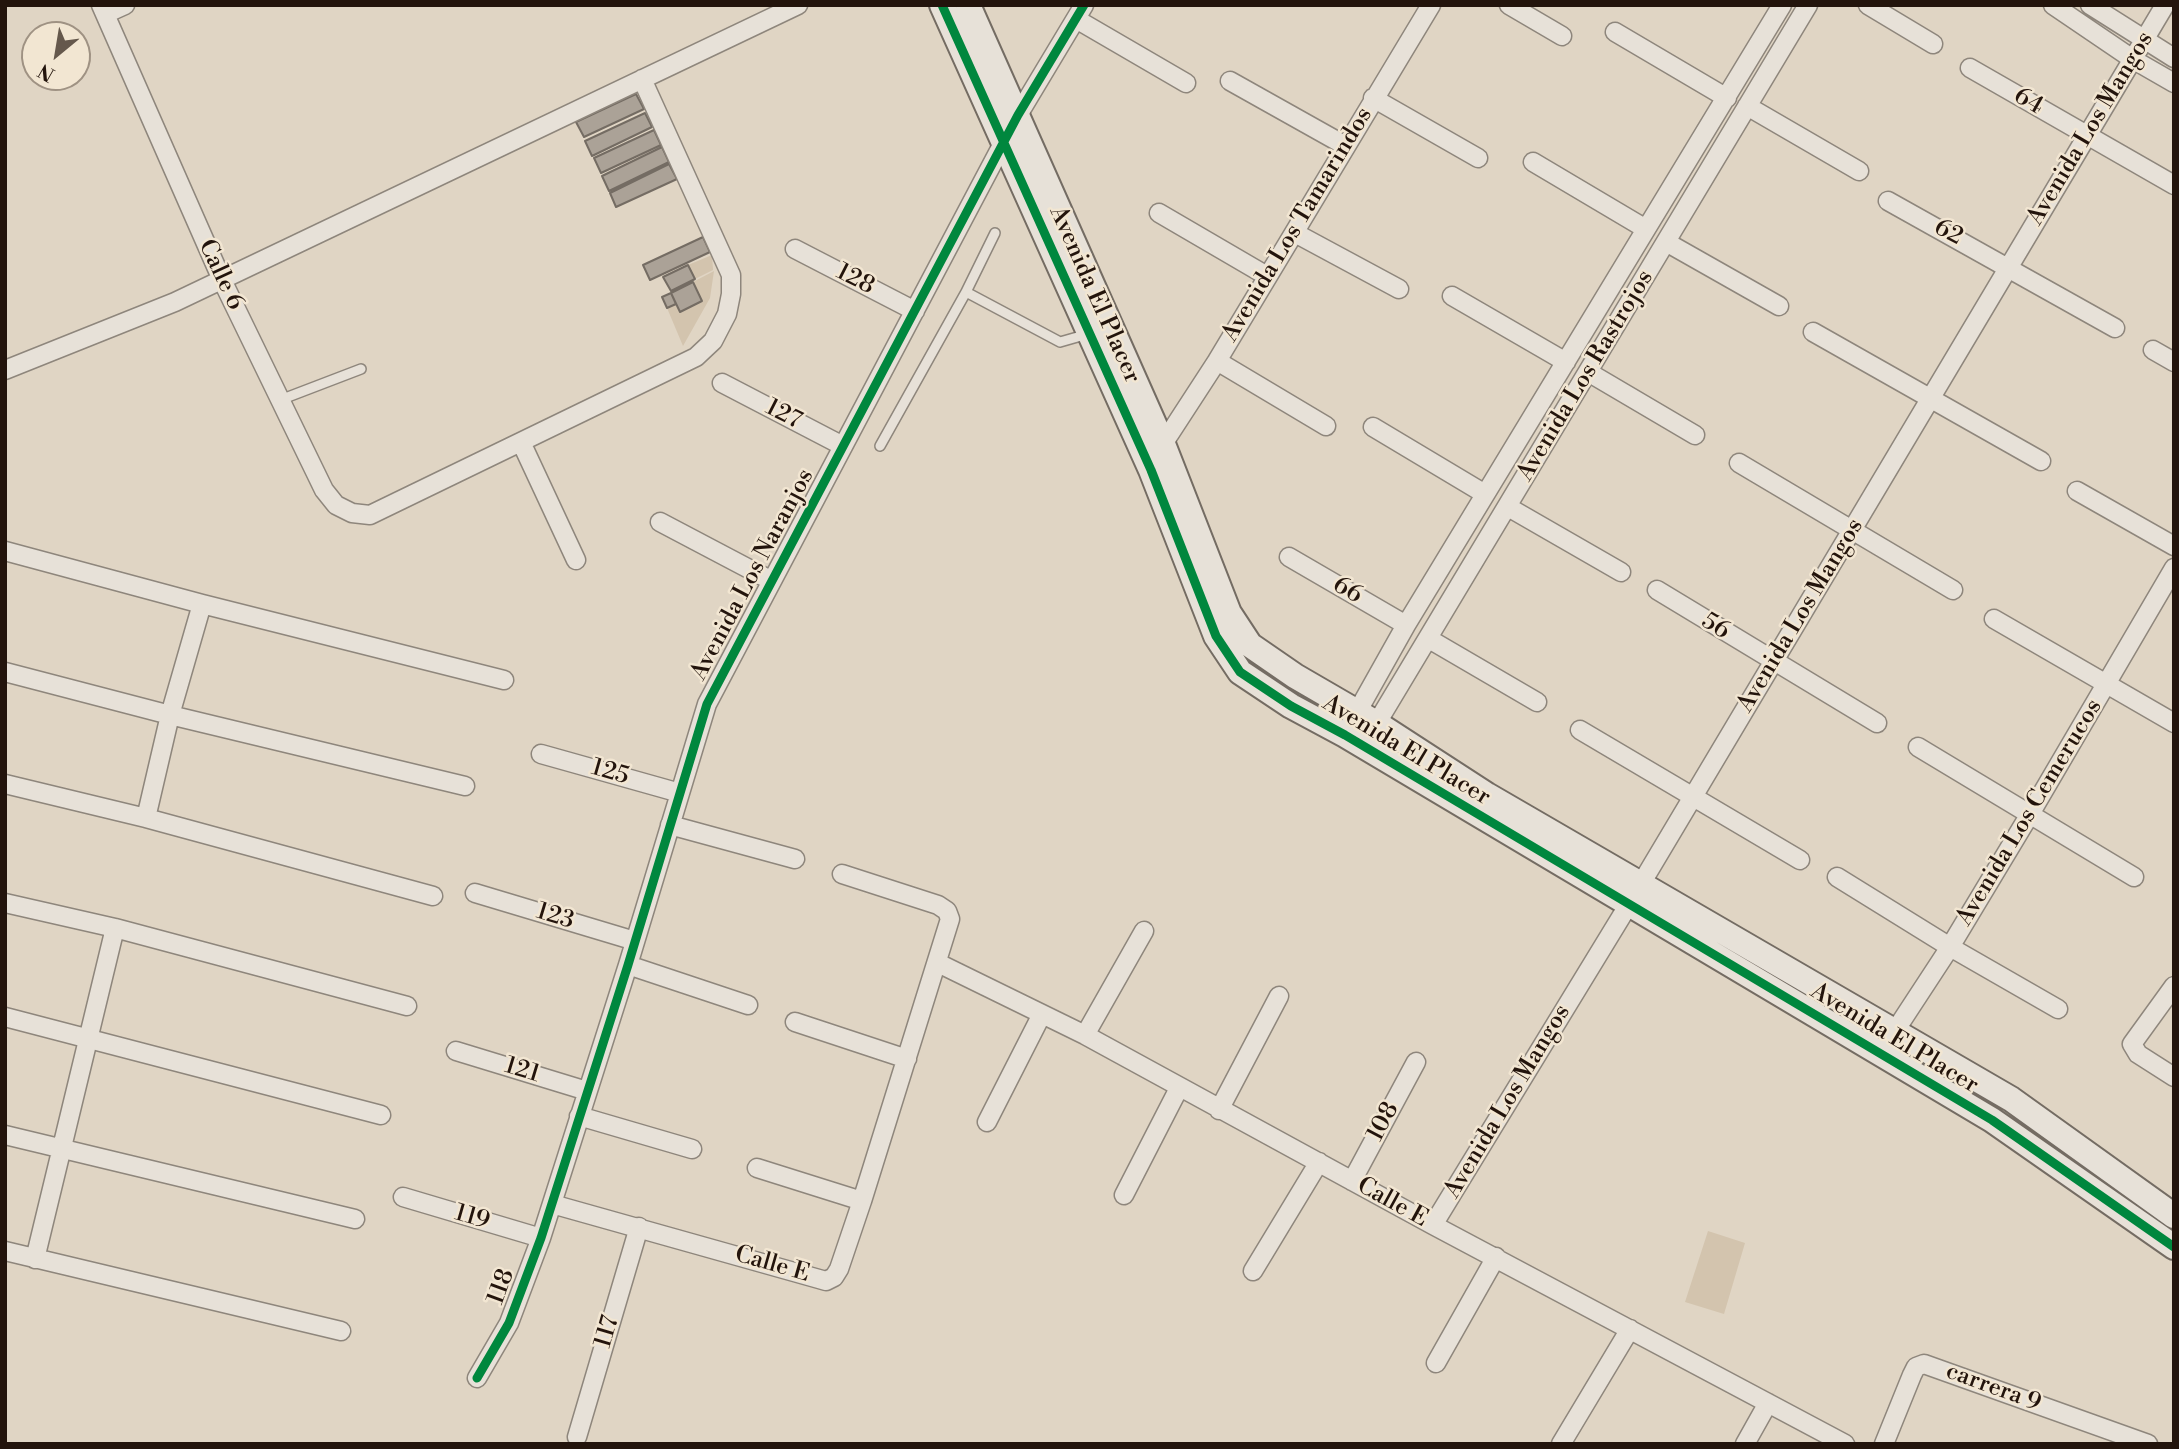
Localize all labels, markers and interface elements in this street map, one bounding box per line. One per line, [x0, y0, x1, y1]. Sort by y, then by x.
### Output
north arrow [21, 21, 91, 91]
street label: Avenida Los Mangos [2022, 27, 2160, 231]
text: N [34, 58, 59, 87]
street label: 64 [2008, 82, 2048, 122]
street label: Avenida Los Tamarindos [1217, 103, 1379, 347]
street label: Avenida El Placer [1042, 202, 1146, 388]
street label: 62 [1929, 214, 1967, 252]
street label: Calle 6 [191, 235, 249, 315]
street label: 128 [831, 258, 879, 302]
street label: Avenida Los Rastrojos [1512, 265, 1660, 487]
street label: 127 [760, 394, 806, 436]
street label: Avenida Los Naranjos [685, 464, 821, 686]
street label: Avenida Los Mangos [1732, 514, 1870, 718]
street label: 66 [1327, 571, 1367, 611]
street label: 56 [1696, 607, 1734, 647]
street label: Avenida El Placer [1317, 690, 1495, 812]
street label: Avenida Los Cemerucos [1951, 694, 2109, 932]
street label: 125 [588, 754, 632, 792]
street label: 123 [533, 898, 577, 936]
street label: Avenida El Placer [1805, 978, 1983, 1100]
street label: Avenida Los Mangos [1439, 1000, 1577, 1204]
street label: 121 [501, 1052, 543, 1090]
street label: 108 [1362, 1097, 1406, 1147]
street label: Calle E [1352, 1172, 1432, 1234]
street label: 119 [451, 1199, 493, 1237]
street label: Calle E [731, 1241, 813, 1289]
street label: 118 [482, 1265, 522, 1309]
street label: 117 [590, 1313, 626, 1351]
street label: carrera 9 [1941, 1357, 2045, 1419]

